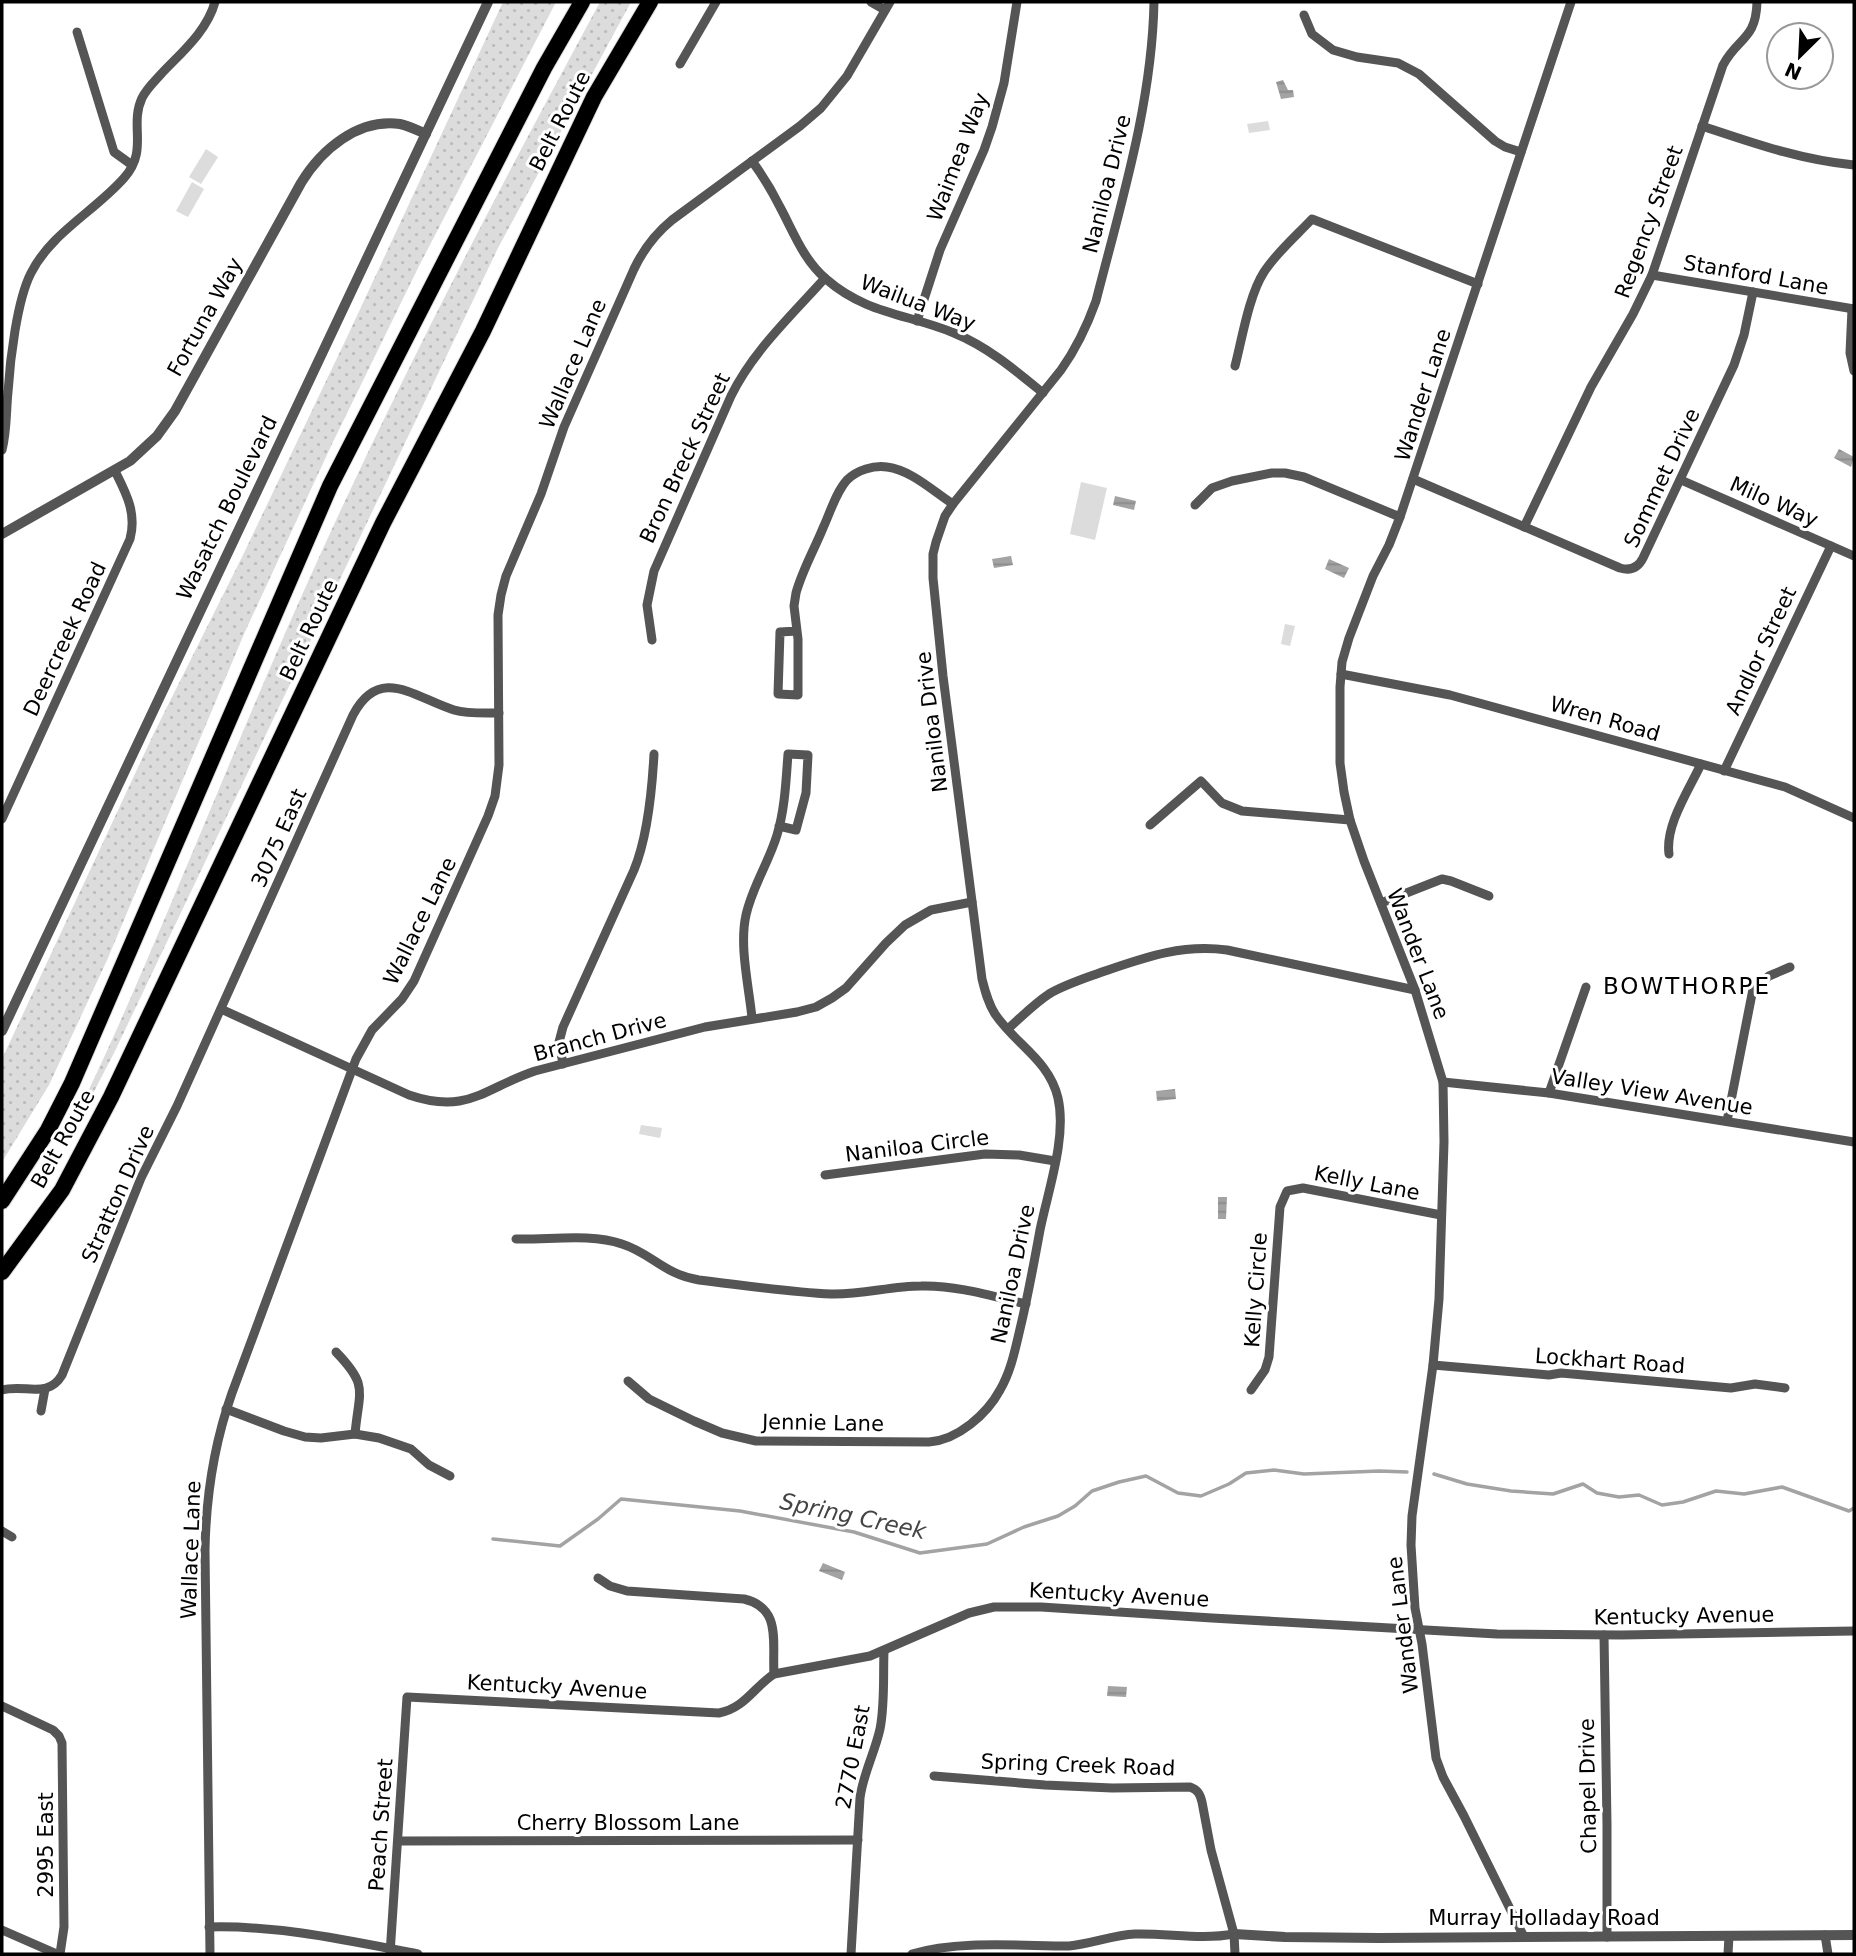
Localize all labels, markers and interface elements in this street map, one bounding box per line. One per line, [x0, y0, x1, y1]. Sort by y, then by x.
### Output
north arrow [1765, 21, 1835, 91]
text: N [1781, 58, 1805, 85]
street label: Belt Route [525, 67, 595, 175]
street label: Waimea Way [922, 89, 994, 225]
street label: Naniloa Drive [1078, 112, 1136, 256]
street label: Regency Street [1610, 142, 1688, 302]
street label: Stanford Lane [1682, 250, 1830, 300]
street label: Fortuna Way [163, 253, 247, 381]
street label: Wailua Way [857, 270, 979, 336]
street label: Wallace Lane [535, 295, 611, 433]
street label: Wander Lane [1390, 326, 1456, 464]
street label: Bron Breck Street [635, 369, 735, 547]
street label: Sommet Drive [1619, 405, 1705, 551]
street label: Wasatch Boulevard [172, 412, 282, 604]
street label: Milo Way [1726, 472, 1822, 532]
street label: Deercreek Road [19, 558, 111, 720]
street label: Belt Route [275, 576, 343, 684]
street label: Andlor Street [1721, 583, 1801, 719]
street label: Naniloa Drive [911, 650, 953, 794]
street label: Wren Road [1547, 692, 1663, 746]
street label: 3075 East [247, 785, 311, 891]
street label: Wallace Lane [379, 853, 461, 989]
street label: Wander Lane [1382, 885, 1454, 1023]
district label: BOWTHORPE [1603, 973, 1771, 999]
street label: Branch Drive [531, 1008, 669, 1066]
street label: Valley View Avenue [1549, 1064, 1755, 1120]
street label: Belt Route [26, 1086, 100, 1192]
street label: Stratton Drive [77, 1121, 159, 1267]
street label: Naniloa Circle [844, 1125, 990, 1167]
street label: Kelly Lane [1312, 1161, 1422, 1205]
street label: Naniloa Drive [987, 1202, 1039, 1346]
street label: Kelly Circle [1240, 1232, 1272, 1348]
street label: Lockhart Road [1534, 1344, 1686, 1378]
street label: Jennie Lane [760, 1410, 884, 1436]
street label: Wallace Lane [177, 1480, 205, 1620]
water label: Spring Creek [778, 1488, 930, 1545]
street label: Wander Lane [1383, 1555, 1423, 1695]
street label: Kentucky Avenue [1028, 1578, 1210, 1612]
street label: Kentucky Avenue [1594, 1602, 1774, 1630]
street label: Kentucky Avenue [466, 1670, 648, 1704]
street label: 2770 East [831, 1703, 875, 1811]
street label: Chapel Drive [1575, 1718, 1601, 1854]
street label: Spring Creek Road [980, 1750, 1176, 1780]
street label: Peach Street [364, 1758, 398, 1892]
street label: 2995 East [34, 1792, 58, 1898]
street label: Cherry Blossom Lane [517, 1811, 739, 1835]
street label: Murray Holladay Road [1428, 1906, 1660, 1930]

